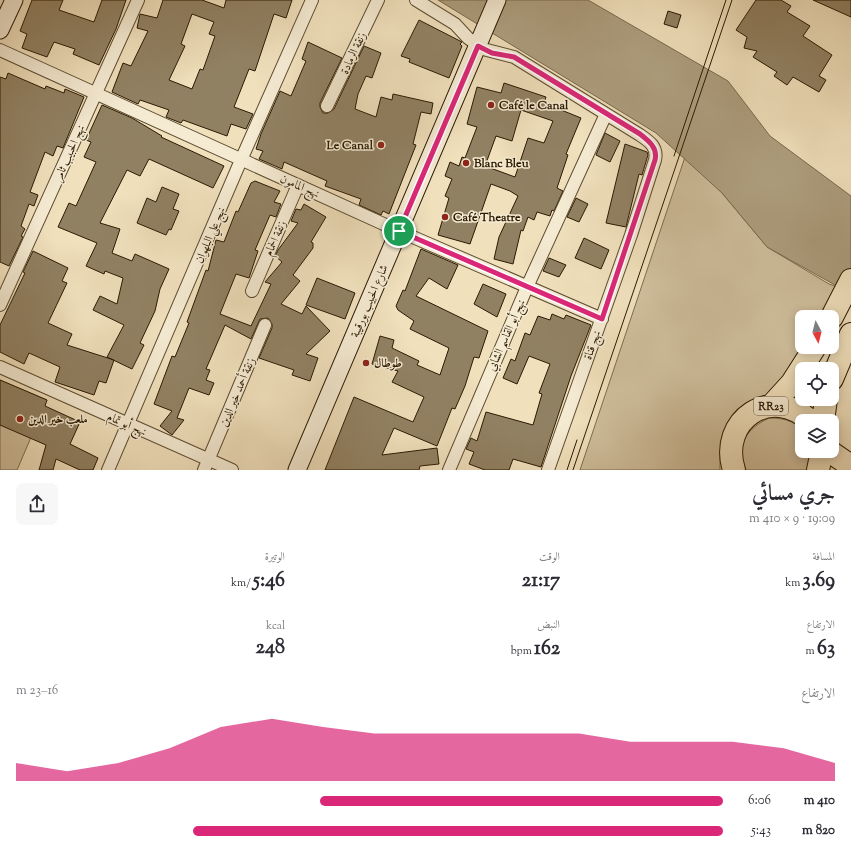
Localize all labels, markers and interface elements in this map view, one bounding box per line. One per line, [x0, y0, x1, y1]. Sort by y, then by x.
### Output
street label: زنقة الرمادة [336, 29, 372, 77]
place label: Café le Canal [499, 97, 569, 115]
marker: Café le Canal [486, 100, 496, 110]
street label: نهج الحبيب ثامر [49, 122, 91, 185]
place label: Le Canal [326, 137, 374, 155]
marker: Le Canal [376, 140, 386, 150]
place label: Blanc Bleu [473, 155, 529, 173]
marker: Blanc Bleu [461, 158, 471, 168]
street label: نهج المامون [276, 170, 322, 205]
street label: نهج علي البلهوان [191, 204, 233, 267]
place label: Café Theatre [453, 209, 521, 227]
marker: Café Theatre [440, 212, 450, 222]
pin [382, 214, 416, 248]
street label: زنقة الحمام [260, 218, 293, 259]
icon: arrive [388, 220, 410, 242]
street label: شارع الحبيب بورقيبة [346, 262, 394, 341]
street label: نهج أبو القاسم الشابي [483, 297, 533, 375]
north arrow [795, 310, 839, 354]
map controls [795, 310, 839, 458]
street label: نهج قناة [579, 328, 608, 363]
street label: زنقة أحمد خير الدين [215, 355, 261, 430]
place label: طوطال [374, 355, 402, 373]
marker: طوطال [361, 358, 371, 368]
button: locate [795, 362, 839, 406]
road number: RR23 [754, 397, 788, 415]
street label: نهج أبو تمام [103, 408, 149, 443]
place label: ملعب خير الدين [28, 411, 88, 429]
marker: ملعب خير الدين [15, 414, 25, 424]
button: layers [795, 414, 839, 458]
text: جري مسائي [752, 479, 835, 511]
button: share [16, 483, 58, 525]
text: 19:09 · 9 × 410 m [749, 510, 835, 528]
text: الوتيرة [265, 549, 285, 565]
text: الوقت [539, 549, 560, 565]
text: المسافة [813, 549, 835, 565]
text: 5:46 [253, 567, 285, 596]
text: 21:17 [522, 567, 560, 596]
text: 3.69 [803, 567, 835, 596]
text: /km [231, 575, 253, 591]
text: km [785, 575, 803, 591]
text: النبض [537, 617, 560, 633]
text: الارتفاع [806, 617, 835, 633]
text: kcal [266, 618, 285, 634]
text: 248 [256, 634, 285, 663]
text: 162 [534, 635, 560, 664]
text: 63 [817, 635, 835, 664]
text: bpm [511, 643, 534, 659]
text: m [806, 643, 817, 659]
text: 16–23 m [16, 682, 58, 700]
text: الارتفاع [801, 685, 835, 703]
text: 6:06 [748, 792, 771, 810]
text: 410 m [804, 792, 835, 810]
text: 5:43 [751, 822, 771, 840]
text: 820 m [802, 822, 835, 840]

